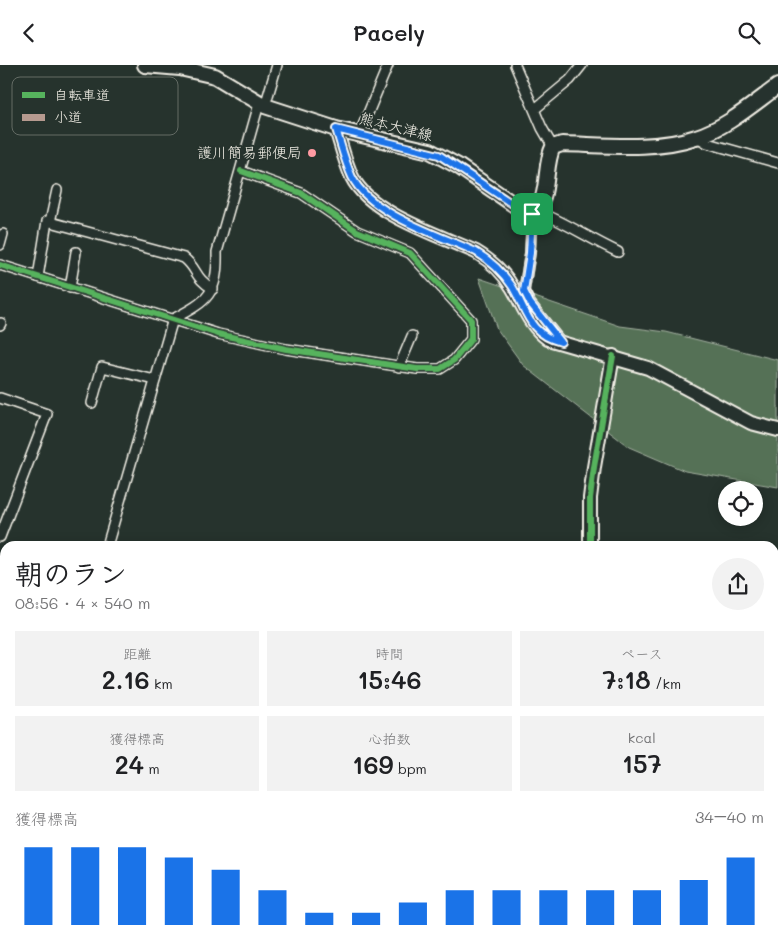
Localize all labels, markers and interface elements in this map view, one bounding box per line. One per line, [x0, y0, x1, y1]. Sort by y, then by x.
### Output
text: Pacely [353, 18, 425, 47]
icon: back [15, 19, 43, 47]
icon: search [735, 19, 763, 47]
legend [12, 77, 178, 135]
text: 自転車道 [54, 85, 110, 104]
text: 小道 [54, 107, 82, 126]
street label: 熊本大津線 [357, 107, 435, 145]
place label: 護川簡易郵便局 [197, 142, 302, 162]
marker: 護川簡易郵便局 [306, 147, 318, 159]
pin [511, 193, 553, 235]
icon: arrive [518, 200, 546, 228]
map controls [718, 481, 763, 526]
button: locate [718, 481, 763, 526]
text: 朝のラン [15, 555, 127, 591]
button: share [712, 558, 764, 610]
text: 08:56 · 4 × 540 m [15, 592, 150, 613]
text: 距離 [123, 644, 151, 663]
text: 時間 [375, 644, 403, 663]
text: ペース [621, 644, 662, 663]
text: 2.16 [102, 663, 150, 695]
text: 15:46 [357, 663, 422, 695]
text: 7:18 [602, 663, 651, 695]
text: km [150, 674, 173, 693]
text: /km [651, 674, 681, 693]
text: kcal [628, 728, 656, 747]
text: 獲得標高 [109, 729, 165, 748]
text: 心拍数 [368, 729, 410, 748]
text: 157 [622, 747, 662, 779]
text: 24 [115, 748, 144, 780]
text: 169 [352, 748, 393, 780]
text: m [144, 759, 160, 778]
text: bpm [393, 759, 427, 778]
text: 34–40 m [695, 806, 764, 827]
text: 獲得標高 [15, 808, 79, 829]

